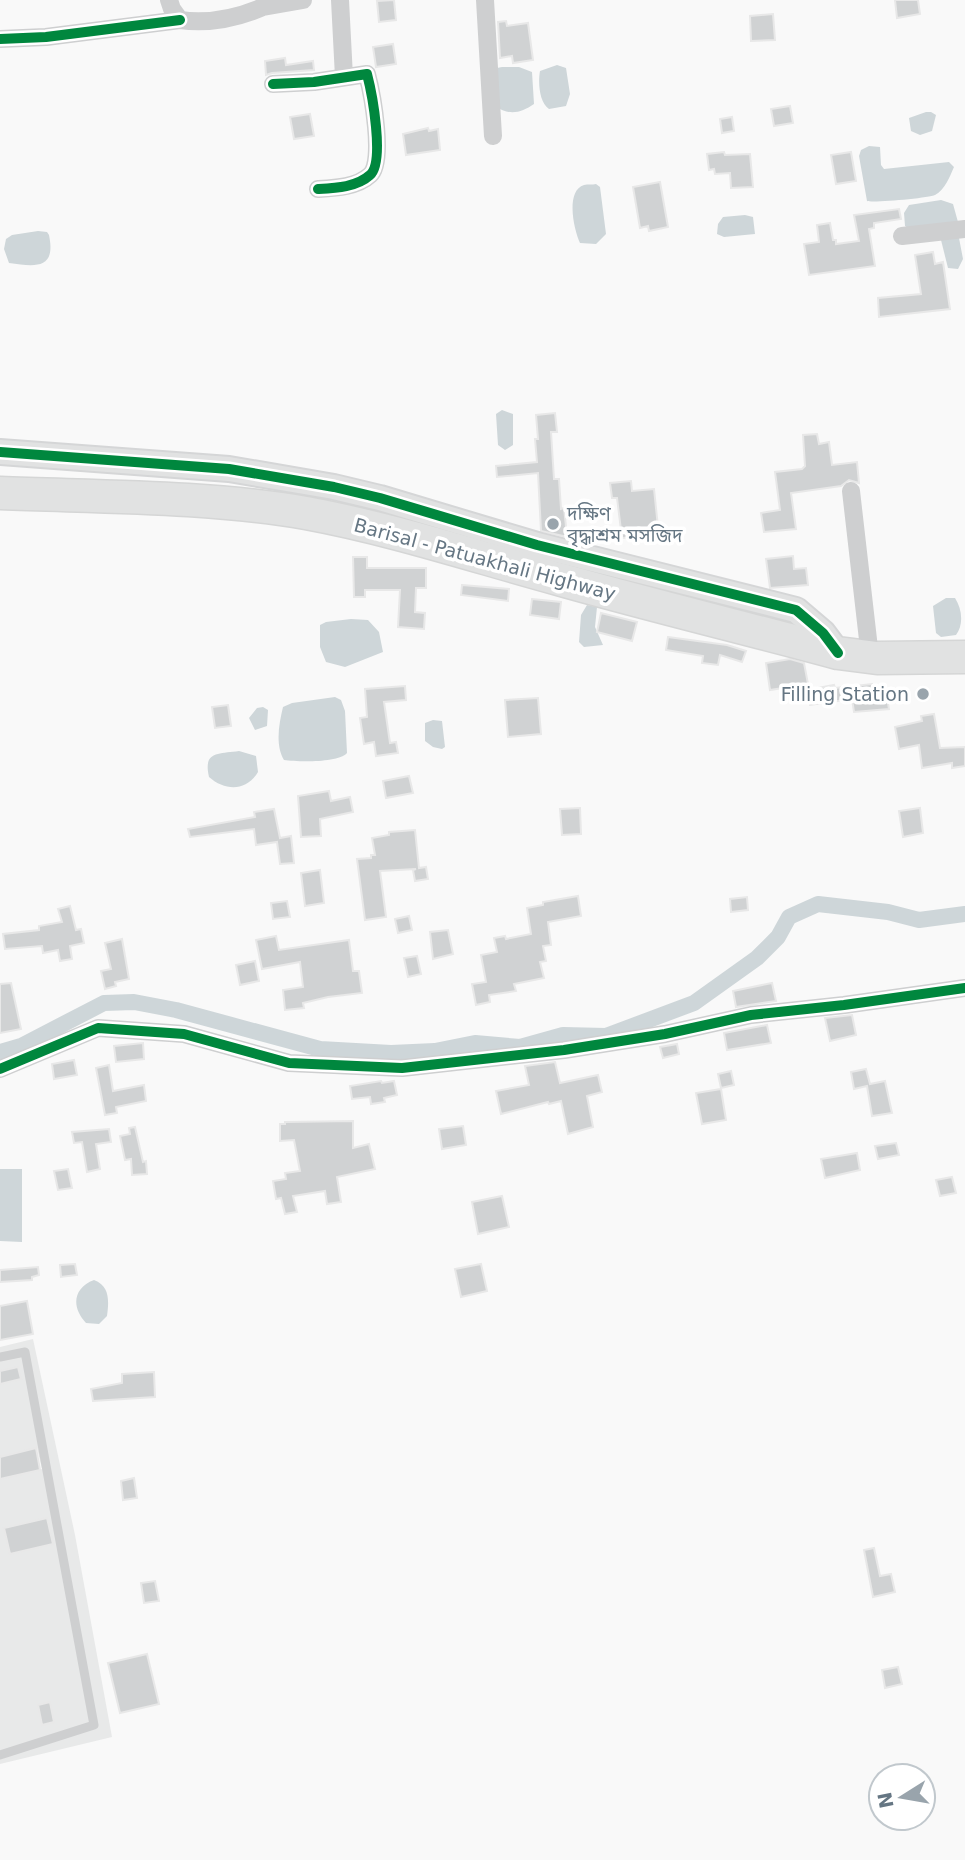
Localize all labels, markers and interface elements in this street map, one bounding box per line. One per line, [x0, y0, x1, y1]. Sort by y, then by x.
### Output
place label: দক্ষিণ বৃদ্ধাশ্রম মসজিদ [566, 502, 683, 548]
street label: Barisal - Patuakhali Highway [352, 513, 618, 605]
marker: দক্ষিণ বৃদ্ধাশ্রম মসজিদ [545, 516, 561, 532]
place label: Filling Station [781, 683, 909, 705]
marker: Filling Station [915, 686, 931, 702]
north arrow [867, 1762, 937, 1832]
text: N [873, 1790, 898, 1810]

